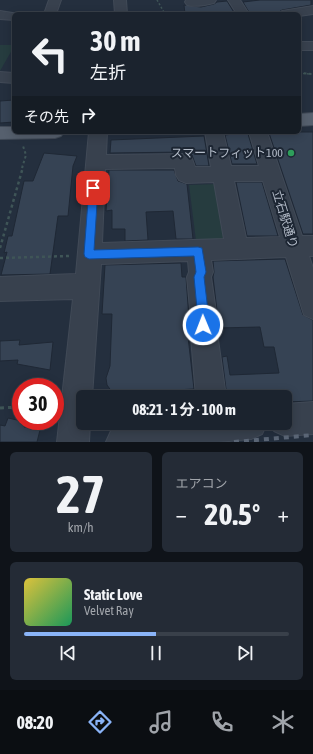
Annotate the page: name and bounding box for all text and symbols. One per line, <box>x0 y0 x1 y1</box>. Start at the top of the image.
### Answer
text: 30 m <box>90 25 140 57</box>
icon: left <box>24 28 76 80</box>
text: 左折 <box>90 62 126 83</box>
icon: right <box>77 104 99 126</box>
text: その先 <box>24 108 69 125</box>
place label: スマートフィット100 <box>171 146 283 160</box>
marker: スマートフィット100 <box>286 148 296 158</box>
pin <box>76 171 110 205</box>
icon: arrive <box>82 177 104 199</box>
street label: 立石駅通り <box>270 188 300 250</box>
position arrow <box>182 304 224 346</box>
speed limit sign: 30 <box>12 378 64 430</box>
text: 08:21 · 1 分 · 100 m <box>132 401 236 418</box>
text: 27 <box>56 464 105 524</box>
text: エアコン <box>176 476 228 491</box>
text: 20.5° <box>204 497 260 531</box>
text: − <box>176 501 187 527</box>
text: + <box>278 501 289 527</box>
text: km/h <box>68 520 94 535</box>
text: Static Love <box>84 586 143 603</box>
text: Velvet Ray <box>84 603 134 618</box>
icon: previous <box>57 642 79 664</box>
icon: pause <box>145 642 167 664</box>
icon: next <box>234 642 256 664</box>
icon: directions <box>86 708 114 736</box>
icon: music <box>147 708 175 736</box>
icon: phone <box>208 708 236 736</box>
icon: climate <box>269 708 297 736</box>
text: 08:20 <box>16 712 53 733</box>

